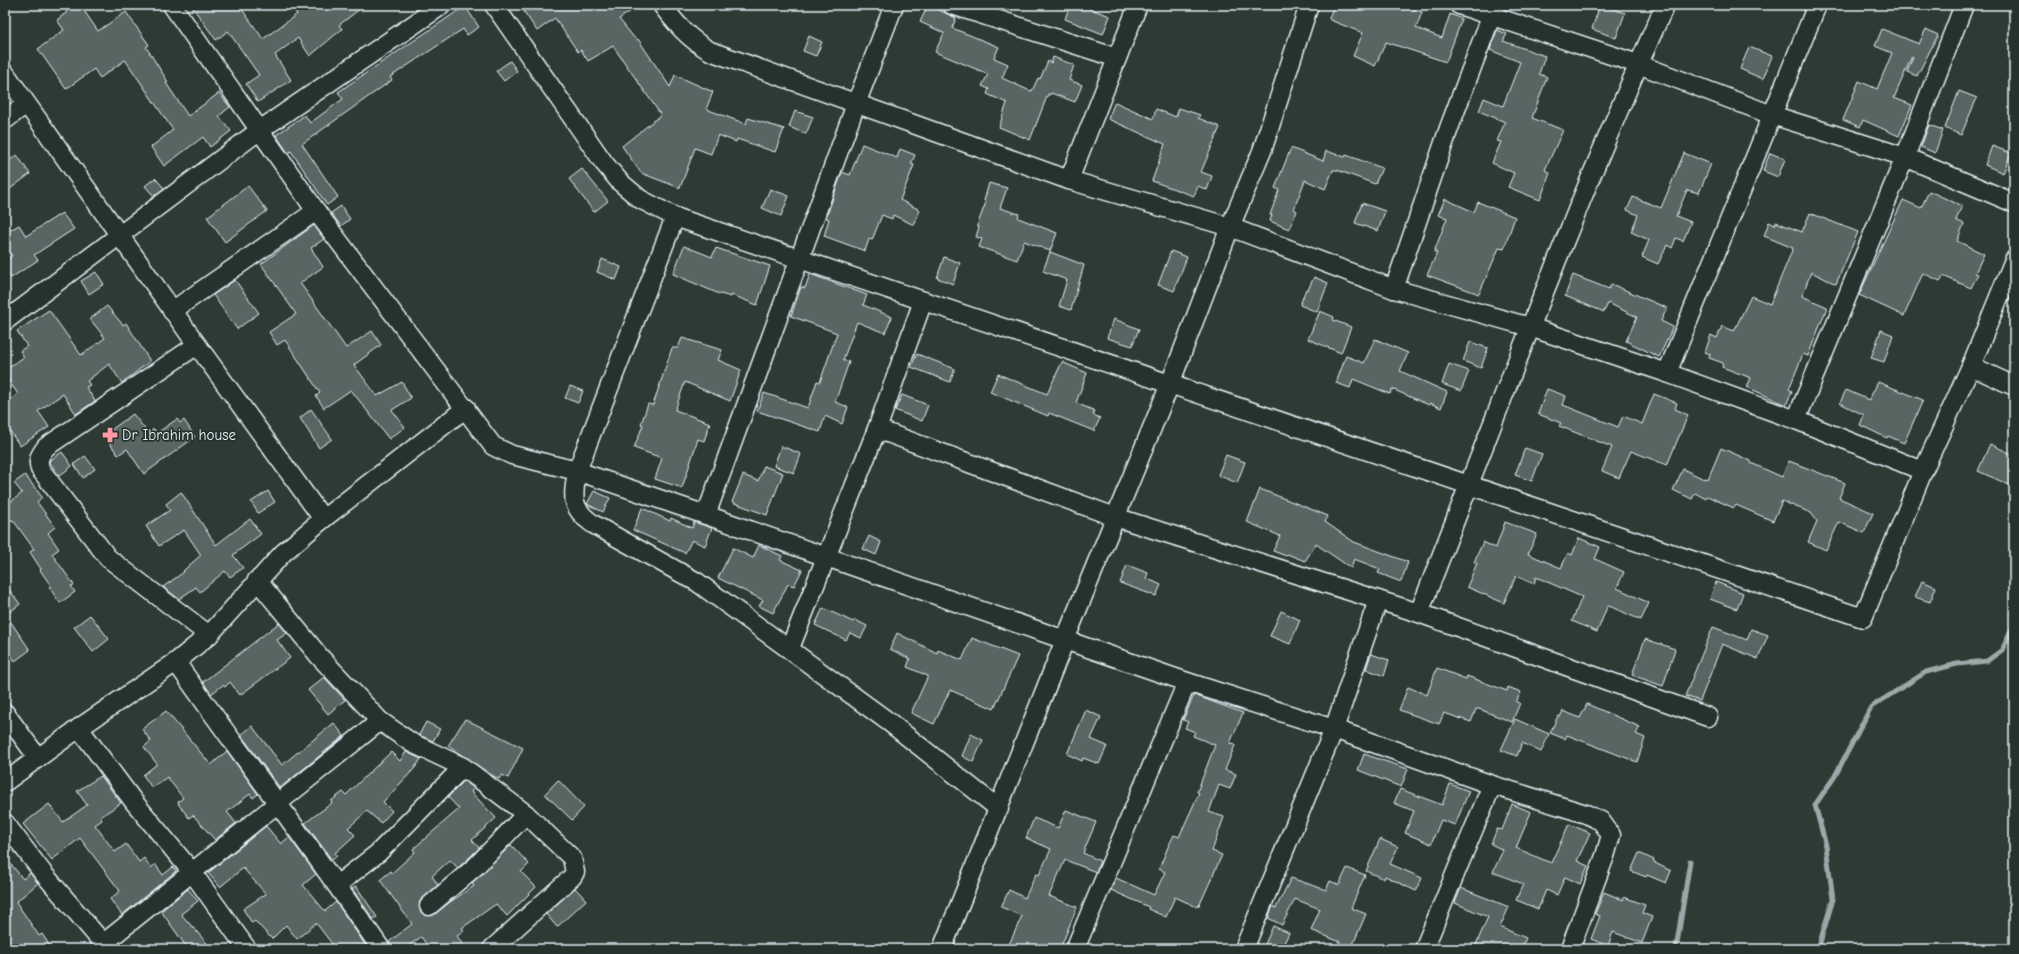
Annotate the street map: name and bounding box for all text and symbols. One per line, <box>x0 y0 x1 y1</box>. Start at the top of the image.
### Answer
pharmacy icon: Dr Ibrahim house <box>101 426 119 444</box>
place label: Dr Ibrahim house <box>122 426 236 444</box>

